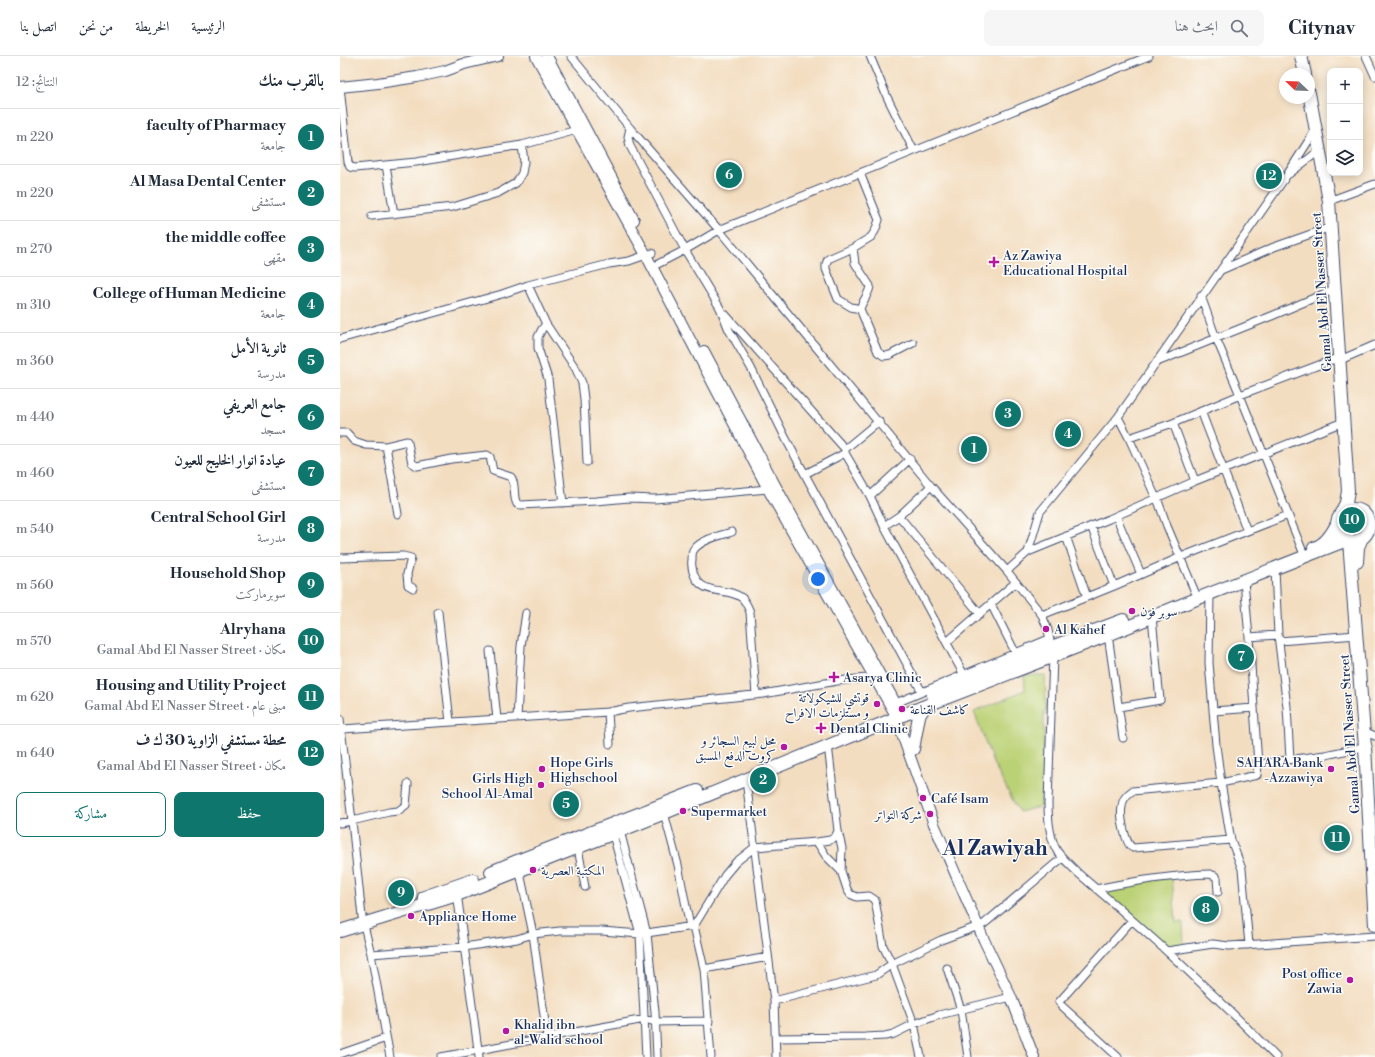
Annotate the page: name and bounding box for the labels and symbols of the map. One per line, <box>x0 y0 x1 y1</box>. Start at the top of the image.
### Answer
north arrow <box>1279 68 1315 104</box>
pin: 6 <box>716 160 742 190</box>
pin: 12 <box>1256 161 1282 191</box>
street label: Gamal Abd El Nasser Street <box>1308 211 1336 372</box>
place label: Az Zawiya Educational Hospital <box>1002 248 1127 279</box>
marker: Az Zawiya Educational Hospital <box>988 256 1000 268</box>
pin: 3 <box>995 399 1021 429</box>
pin: 4 <box>1055 419 1081 449</box>
pin: 1 <box>961 434 987 464</box>
pin: 10 <box>1339 505 1365 535</box>
your location <box>808 569 828 589</box>
place label: سوبر فون <box>1140 604 1178 620</box>
marker: سوبر فون <box>1127 606 1137 616</box>
place label: Al Kahef <box>1053 622 1106 638</box>
marker: Al Kahef <box>1041 624 1051 634</box>
pin: 7 <box>1228 642 1254 672</box>
street label: Gamal Abd El Nasser Street <box>1336 653 1364 814</box>
place label: Asarya Clinic <box>842 670 922 686</box>
marker: Asarya Clinic <box>828 671 840 683</box>
place label: قوتشي للشيكولاتة و مستلزمات الافراح <box>785 690 869 724</box>
marker: قوتشي للشيكولاتة و مستلزمات الافراح <box>872 699 882 709</box>
place label: كاشف القناعة <box>910 702 969 718</box>
marker: كاشف القناعة <box>897 704 907 714</box>
place label: Dental Clinic <box>830 721 908 737</box>
marker: Dental Clinic <box>815 722 827 734</box>
place label: محل لبيع السجائر و كروت الدفع المسبق <box>695 733 776 768</box>
marker: محل لبيع السجائر و كروت الدفع المسبق <box>779 742 789 752</box>
place label: Hope Girls Highschool <box>550 755 618 786</box>
place label: SAHARA Bank -Azzawiya <box>1237 755 1324 786</box>
marker: Hope Girls Highschool <box>537 764 547 774</box>
marker: SAHARA Bank -Azzawiya <box>1326 764 1336 774</box>
pin: 2 <box>750 765 776 795</box>
place label: Girls High School Al-Amal <box>442 771 533 802</box>
marker: Girls High School Al-Amal <box>536 780 546 790</box>
pin: 5 <box>553 789 579 819</box>
place label: Café Isam <box>931 791 989 807</box>
marker: Café Isam <box>918 793 928 803</box>
place label: Supermarket <box>691 804 768 820</box>
marker: Supermarket <box>678 806 688 816</box>
place label: شركة التواتر <box>873 806 922 823</box>
marker: شركة التواتر <box>925 809 935 819</box>
pin: 11 <box>1324 823 1350 853</box>
district label: Al Zawiyah <box>941 836 1048 862</box>
place label: المكتبة العصرية <box>541 863 605 879</box>
marker: المكتبة العصرية <box>528 865 538 875</box>
pin: 9 <box>388 878 414 908</box>
pin: 8 <box>1193 894 1219 924</box>
place label: Appliance Home <box>418 909 517 925</box>
marker: Appliance Home <box>406 911 416 921</box>
place label: Post office Zawia <box>1282 966 1342 997</box>
marker: Post office Zawia <box>1345 975 1355 985</box>
place label: Khalid ibn al-Walid school <box>514 1017 603 1048</box>
marker: Khalid ibn al-Walid school <box>501 1026 511 1036</box>

